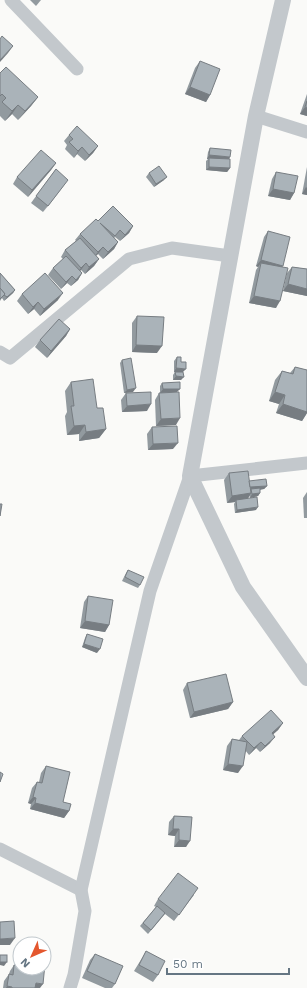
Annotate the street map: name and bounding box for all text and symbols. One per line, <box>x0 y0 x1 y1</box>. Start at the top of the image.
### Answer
north arrow <box>12 936 52 976</box>
scale bar <box>167 950 289 976</box>
text: N <box>18 955 33 970</box>
text: 50 m <box>173 957 203 971</box>

